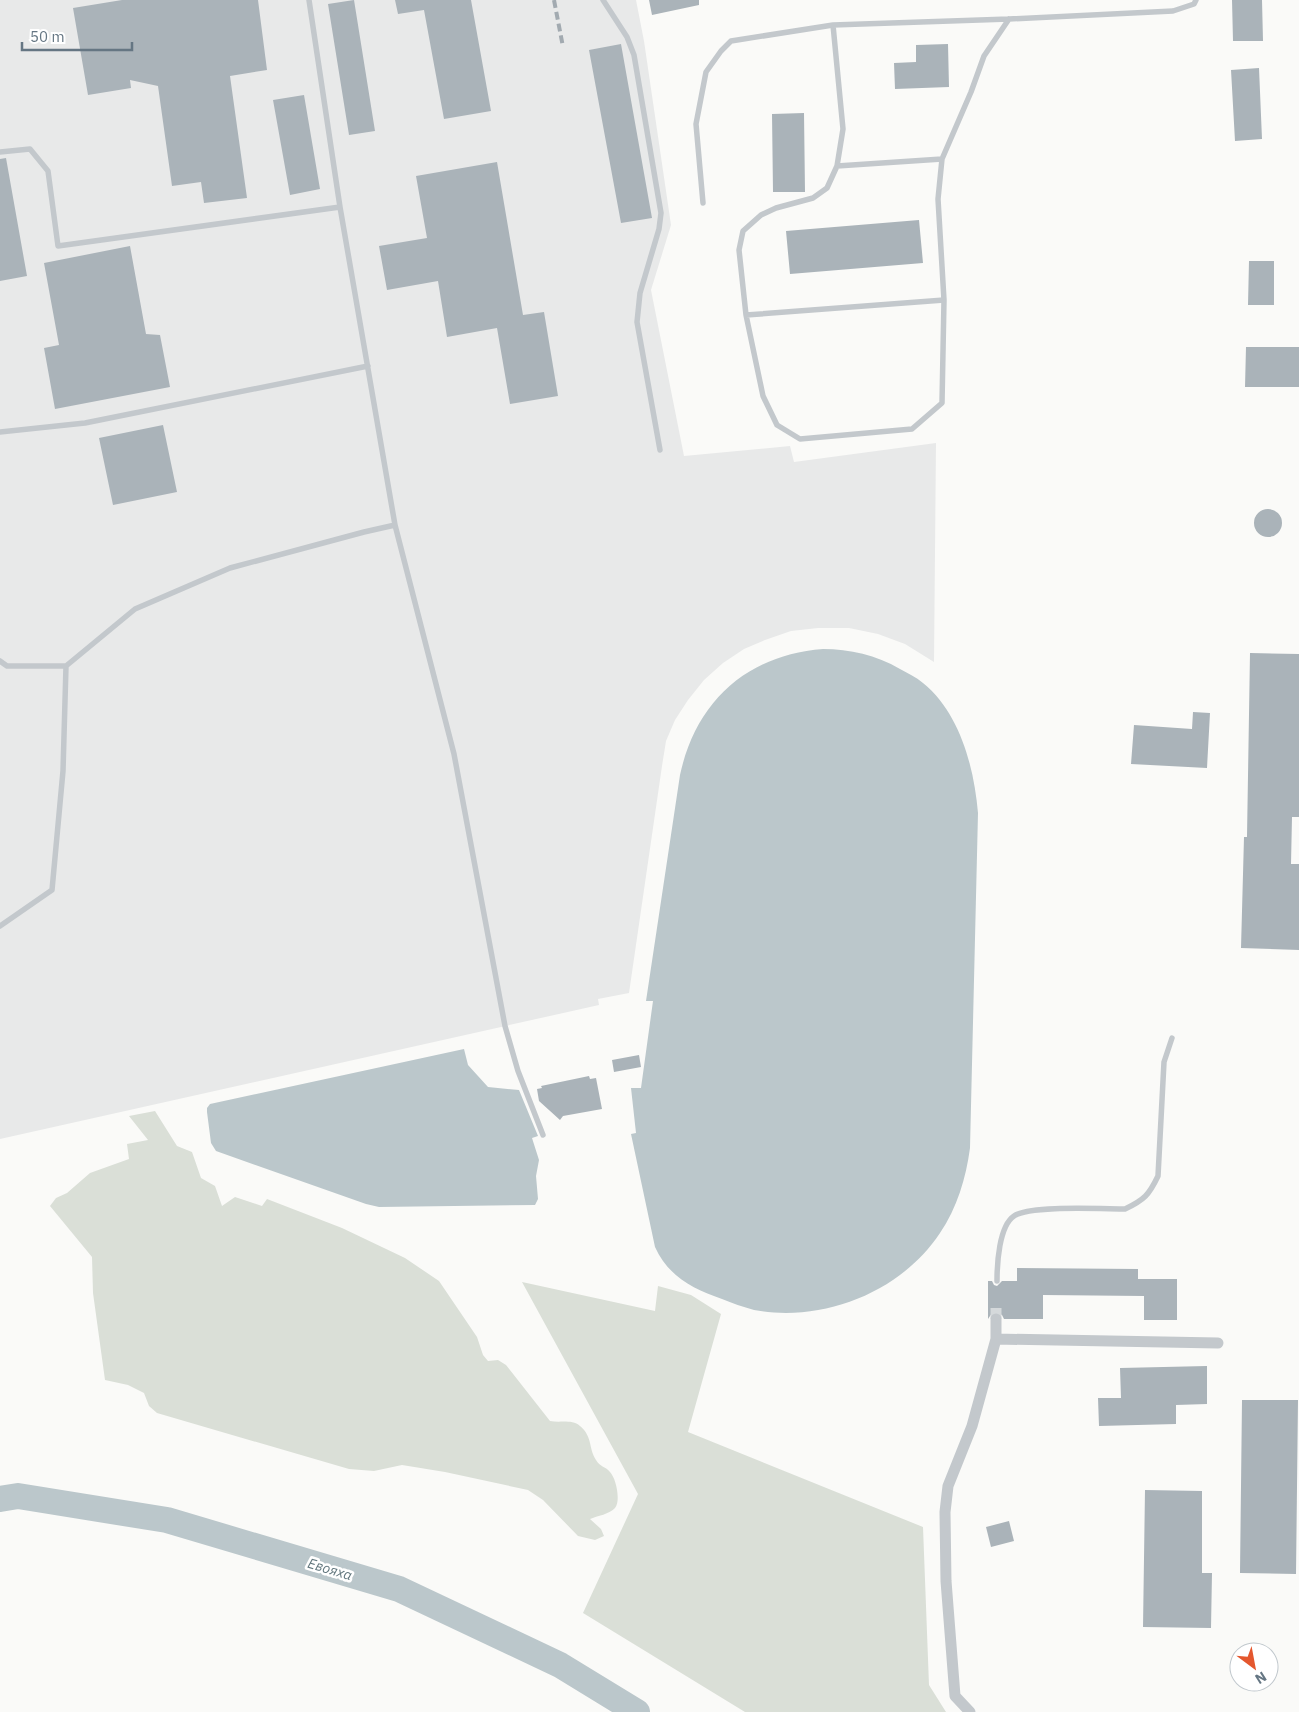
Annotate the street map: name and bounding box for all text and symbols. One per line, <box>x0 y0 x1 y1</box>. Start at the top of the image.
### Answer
scale bar <box>22 20 132 52</box>
text: 50 m <box>30 27 65 46</box>
water label: Евояха <box>306 1554 354 1584</box>
north arrow <box>1229 1642 1279 1692</box>
text: N <box>1252 1668 1270 1688</box>

